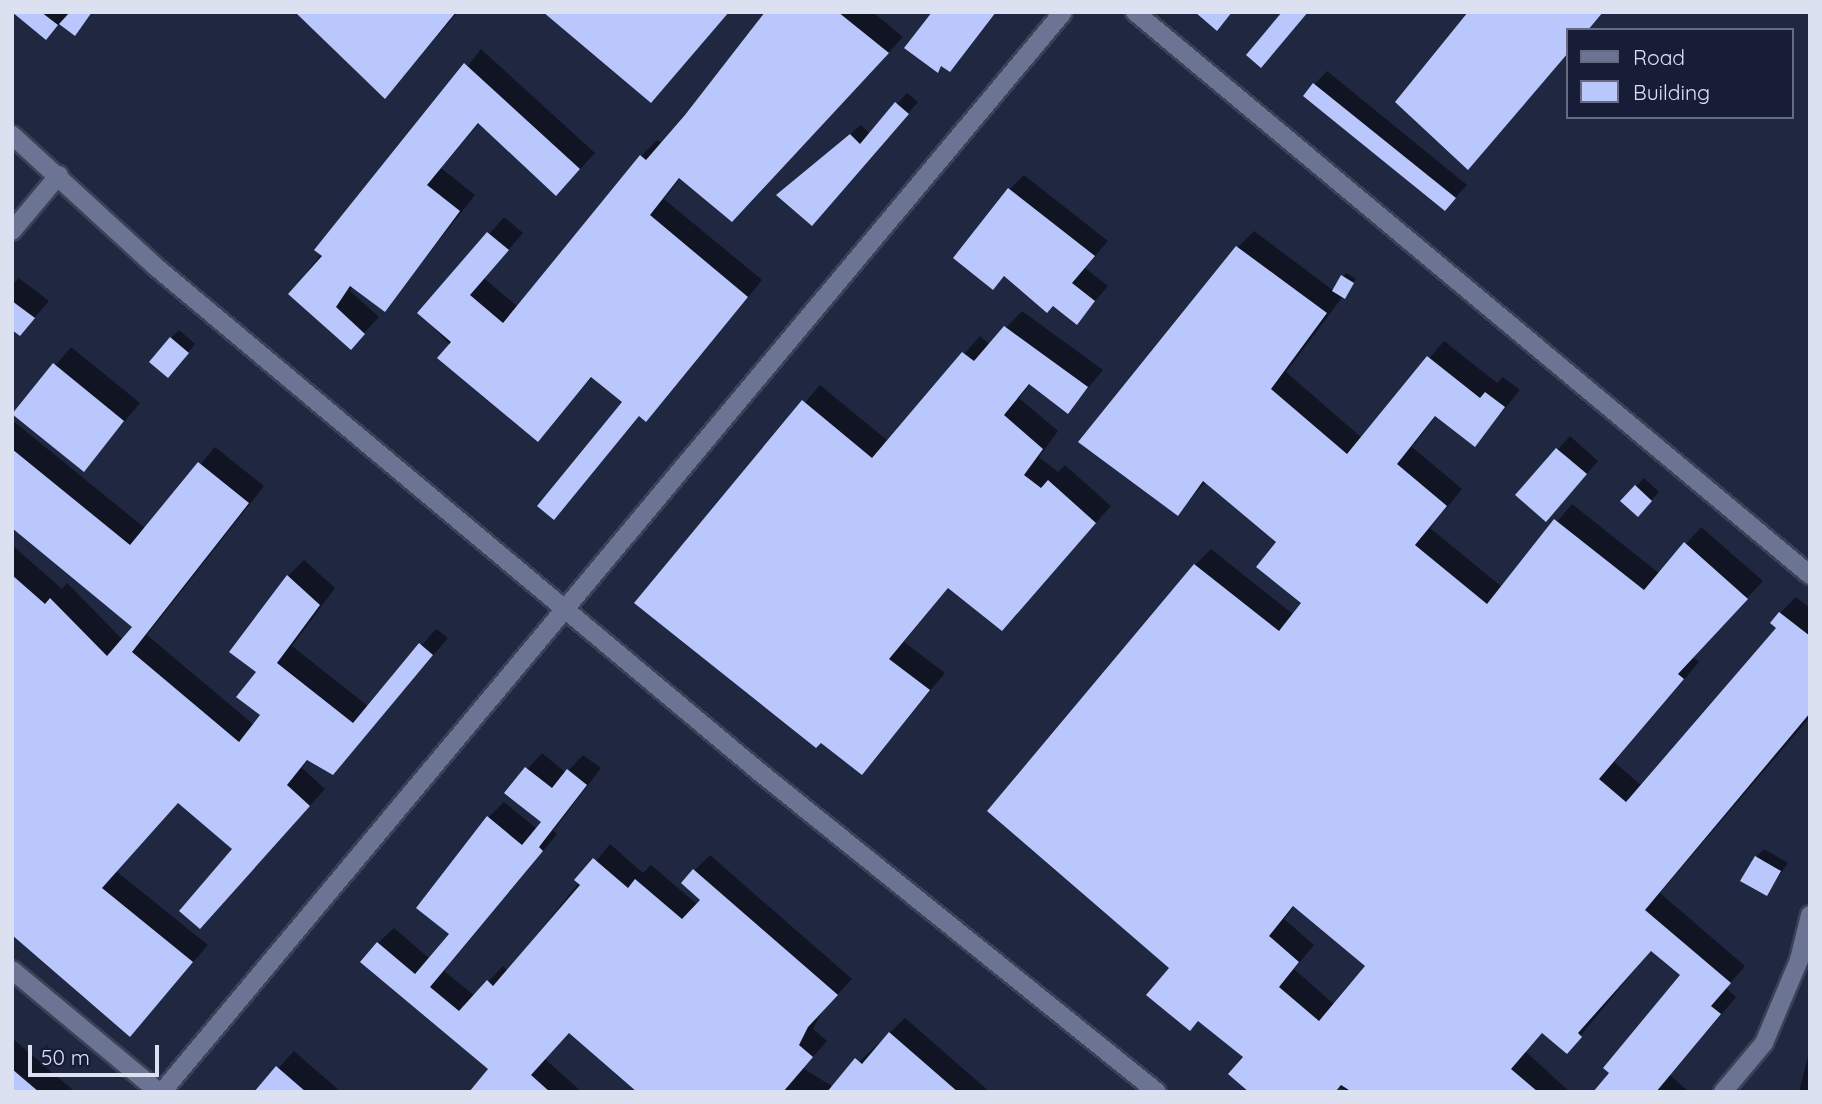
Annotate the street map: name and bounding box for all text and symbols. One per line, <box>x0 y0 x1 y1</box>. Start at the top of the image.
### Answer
legend <box>1566 28 1794 119</box>
text: Road <box>1633 44 1685 70</box>
text: Building <box>1633 79 1710 105</box>
scale bar <box>32 1030 163 1074</box>
text: 50 m <box>41 1044 90 1070</box>

